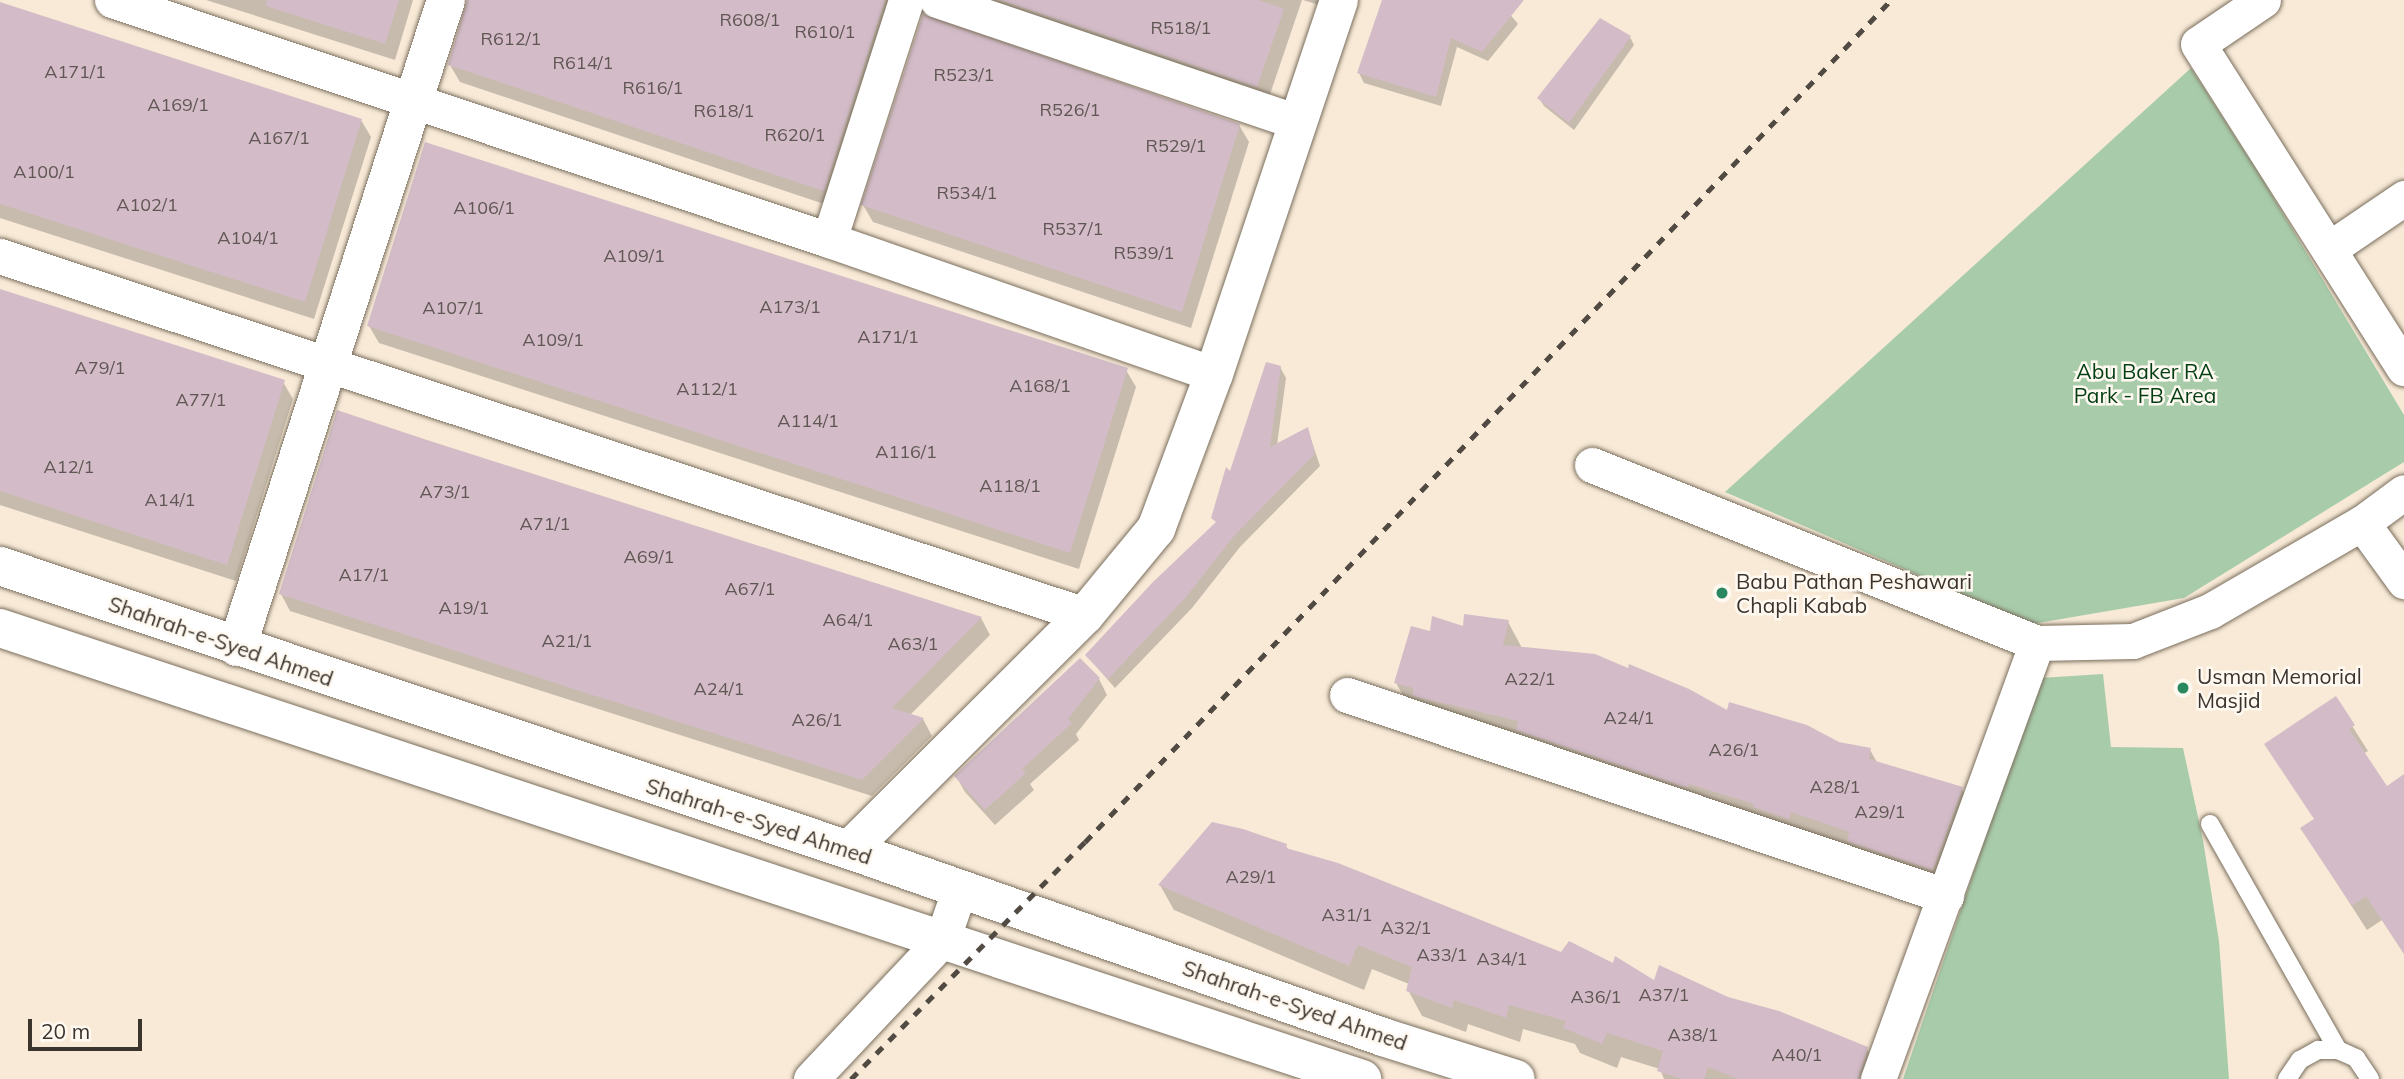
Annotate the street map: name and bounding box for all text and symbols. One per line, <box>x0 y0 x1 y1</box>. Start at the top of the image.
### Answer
house number: R608/1 <box>720 9 780 31</box>
house number: R518/1 <box>1151 17 1211 39</box>
house number: R610/1 <box>795 21 855 43</box>
house number: R612/1 <box>481 28 541 50</box>
house number: R614/1 <box>553 52 613 74</box>
house number: A171/1 <box>44 61 106 83</box>
house number: R523/1 <box>934 64 994 86</box>
house number: R616/1 <box>623 77 683 99</box>
house number: A169/1 <box>147 94 209 116</box>
house number: R526/1 <box>1040 99 1100 121</box>
house number: R618/1 <box>694 100 754 122</box>
house number: R620/1 <box>765 124 825 146</box>
house number: A167/1 <box>248 127 310 149</box>
house number: R529/1 <box>1146 135 1206 157</box>
house number: A100/1 <box>13 161 75 183</box>
house number: R534/1 <box>937 182 997 204</box>
house number: A102/1 <box>116 194 178 216</box>
house number: A106/1 <box>453 197 515 219</box>
house number: R537/1 <box>1043 218 1103 240</box>
house number: A104/1 <box>217 227 279 249</box>
house number: R539/1 <box>1114 242 1174 264</box>
house number: A109/1 <box>603 245 665 267</box>
house number: A173/1 <box>759 296 821 318</box>
house number: A107/1 <box>422 297 484 319</box>
house number: A171/1 <box>857 326 919 348</box>
house number: A109/1 <box>522 329 584 351</box>
house number: A79/1 <box>75 357 125 379</box>
park label: Abu Baker RA Park - FB Area <box>2074 358 2216 408</box>
house number: A168/1 <box>1009 375 1071 397</box>
house number: A112/1 <box>676 378 738 400</box>
house number: A77/1 <box>176 389 226 411</box>
house number: A114/1 <box>777 410 839 432</box>
house number: A116/1 <box>875 441 937 463</box>
house number: A12/1 <box>44 456 94 478</box>
house number: A118/1 <box>979 475 1041 497</box>
house number: A73/1 <box>420 481 470 503</box>
house number: A14/1 <box>145 489 195 511</box>
house number: A71/1 <box>520 513 570 535</box>
house number: A69/1 <box>624 546 674 568</box>
house number: A17/1 <box>339 564 389 586</box>
place label: Babu Pathan Peshawari Chapli Kabab <box>1736 568 1972 618</box>
house number: A67/1 <box>725 578 775 600</box>
marker: Babu Pathan Peshawari Chapli Kabab <box>1714 585 1730 601</box>
street label: Shahrah-e-Syed Ahmed <box>105 591 337 691</box>
house number: A19/1 <box>439 597 489 619</box>
house number: A64/1 <box>823 609 873 631</box>
house number: A21/1 <box>542 630 592 652</box>
house number: A63/1 <box>888 633 938 655</box>
place label: Usman Memorial Masjid <box>2197 663 2362 713</box>
house number: A22/1 <box>1505 668 1555 690</box>
house number: A24/1 <box>694 678 744 700</box>
marker: Usman Memorial Masjid <box>2175 680 2191 696</box>
house number: A24/1 <box>1604 707 1654 729</box>
house number: A26/1 <box>792 709 842 731</box>
house number: A26/1 <box>1709 739 1759 761</box>
street label: Shahrah-e-Syed Ahmed <box>643 773 875 869</box>
house number: A28/1 <box>1810 776 1860 798</box>
house number: A29/1 <box>1855 801 1905 823</box>
house number: A29/1 <box>1226 866 1276 888</box>
house number: A31/1 <box>1322 904 1372 926</box>
house number: A32/1 <box>1381 917 1431 939</box>
house number: A33/1 <box>1417 944 1467 966</box>
house number: A34/1 <box>1477 948 1527 970</box>
street label: Shahrah-e-Syed Ahmed <box>1179 955 1411 1055</box>
house number: A37/1 <box>1639 984 1689 1006</box>
house number: A36/1 <box>1571 986 1621 1008</box>
scale bar <box>32 1006 145 1050</box>
text: 20 m <box>41 1018 90 1044</box>
house number: A38/1 <box>1668 1024 1718 1046</box>
house number: A40/1 <box>1772 1044 1822 1066</box>

